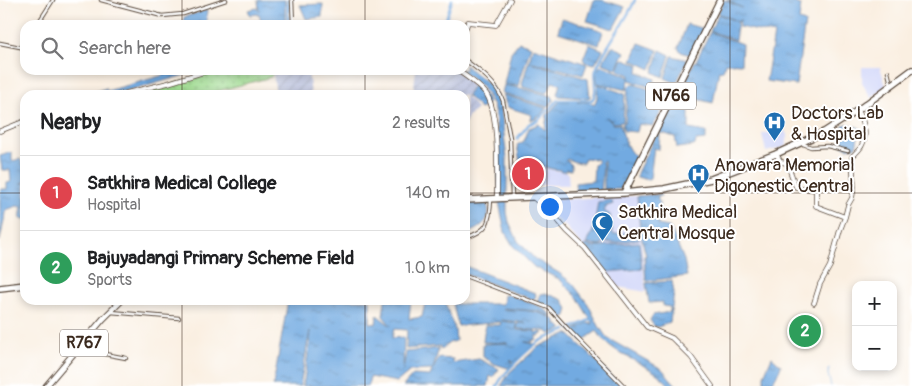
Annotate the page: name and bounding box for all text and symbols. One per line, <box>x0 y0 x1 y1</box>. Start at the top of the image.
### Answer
search box <box>20 20 470 75</box>
icon: search <box>38 34 66 62</box>
text: Search here <box>78 36 171 60</box>
road number: N766 <box>646 82 696 110</box>
place label: Doctors Lab & Hospital <box>791 102 884 146</box>
text: Nearby <box>40 109 101 136</box>
hospital icon: Doctors Lab & Hospital <box>763 111 787 142</box>
text: 2 results <box>392 113 450 133</box>
place label: Anowara Memorial Digonestic Central <box>714 154 855 198</box>
pin: 1 <box>512 155 544 193</box>
hospital icon: Anowara Memorial Digonestic Central <box>686 163 710 194</box>
text: Satkhira Medical College <box>87 171 276 195</box>
text: 1 <box>53 183 59 203</box>
text: 140 m <box>406 183 450 203</box>
your location <box>537 194 563 220</box>
text: Hospital <box>87 195 141 215</box>
place label: Satkhira Medical Central Mosque <box>618 201 737 245</box>
mosque icon: Satkhira Medical Central Mosque <box>590 210 614 241</box>
text: Bajuyadangi Primary Scheme Field <box>87 246 354 270</box>
text: 2 <box>52 258 60 278</box>
text: 1.0 km <box>405 258 450 278</box>
text: Sports <box>87 270 132 290</box>
map controls <box>852 281 897 371</box>
button: + <box>852 281 897 326</box>
pin: 2 <box>789 312 821 350</box>
button: − <box>852 326 897 371</box>
road number: R767 <box>60 329 108 356</box>

